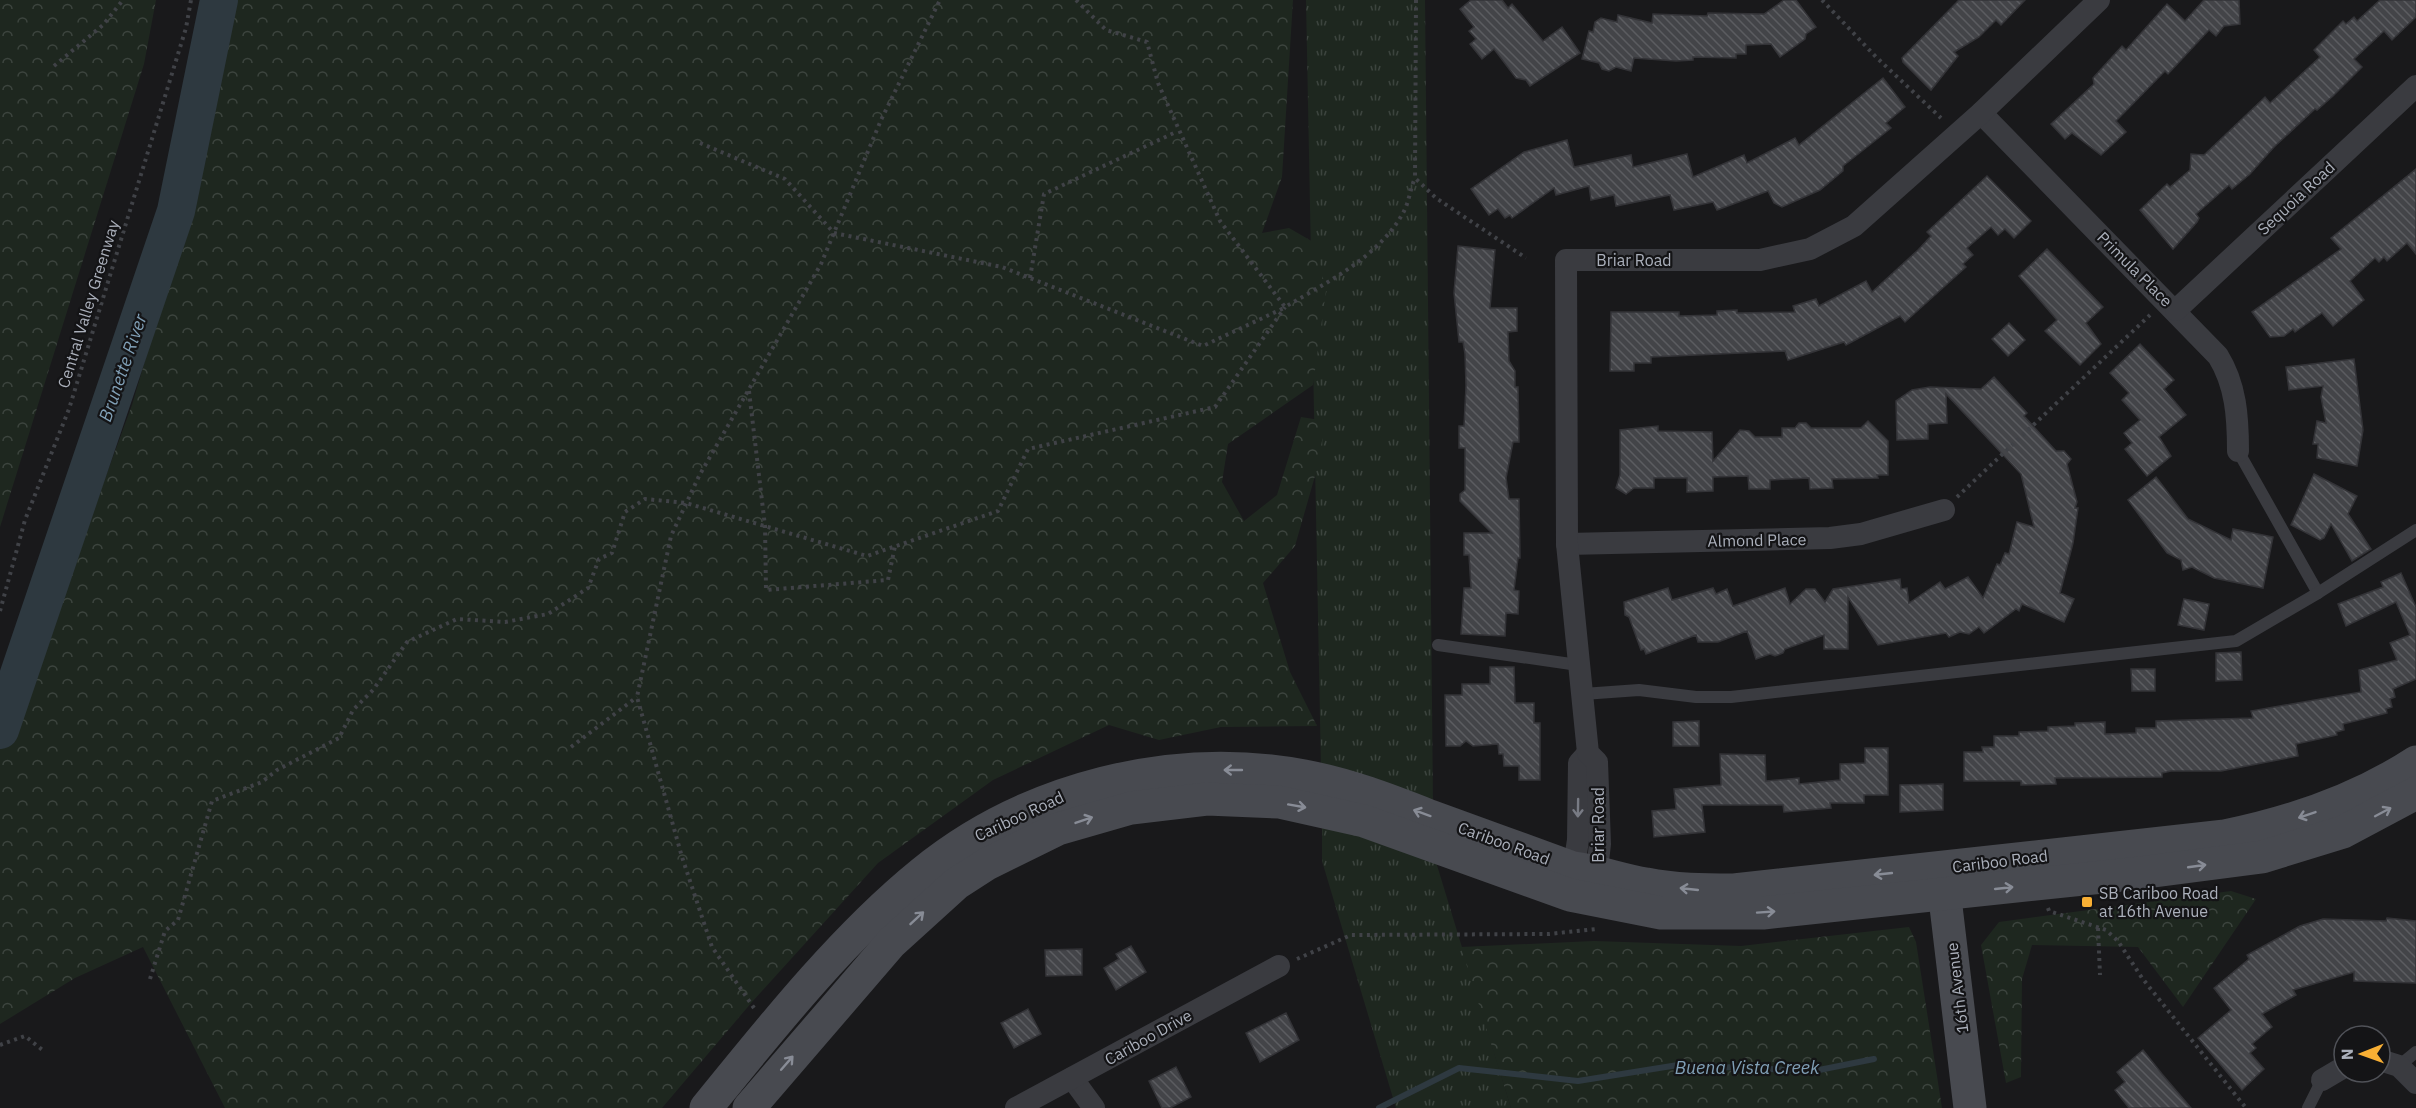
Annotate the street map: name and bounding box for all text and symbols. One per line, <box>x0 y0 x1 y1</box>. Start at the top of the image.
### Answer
street label: Sequoia Road <box>2253 157 2339 239</box>
street label: Central Valley Greenway <box>53 217 123 391</box>
street label: Primula Place <box>2093 227 2177 311</box>
street label: Briar Road <box>1596 250 1672 270</box>
water label: Brunette River <box>93 311 152 425</box>
street label: Almond Place <box>1707 529 1807 551</box>
one-way arrow <box>1224 764 1244 776</box>
street label: Cariboo Road <box>971 787 1067 845</box>
street label: Briar Road <box>1588 787 1608 863</box>
one-way arrow <box>1573 798 1584 818</box>
one-way arrow <box>1287 800 1306 811</box>
one-way arrow <box>1413 806 1432 817</box>
one-way arrow <box>2374 806 2392 817</box>
one-way arrow <box>2298 810 2317 821</box>
one-way arrow <box>1074 814 1093 825</box>
street label: Cariboo Road <box>1455 817 1553 869</box>
street label: Cariboo Road <box>1951 845 2049 877</box>
one-way arrow <box>2187 860 2207 871</box>
one-way arrow <box>1874 869 1894 880</box>
one-way arrow <box>1993 882 2013 893</box>
one-way arrow <box>1680 883 1699 894</box>
place label: SB Cariboo Road at 16th Avenue <box>2099 883 2219 921</box>
marker: SB Cariboo Road at 16th Avenue <box>2080 895 2094 909</box>
one-way arrow <box>1755 907 1775 918</box>
one-way arrow <box>909 911 924 925</box>
street label: 16th Avenue <box>1941 941 1972 1034</box>
street label: Cariboo Drive <box>1101 1005 1195 1069</box>
north arrow <box>2332 1024 2392 1084</box>
text: N <box>2337 1048 2357 1060</box>
one-way arrow <box>780 1056 794 1071</box>
water label: Buena Vista Creek <box>1675 1056 1820 1079</box>

